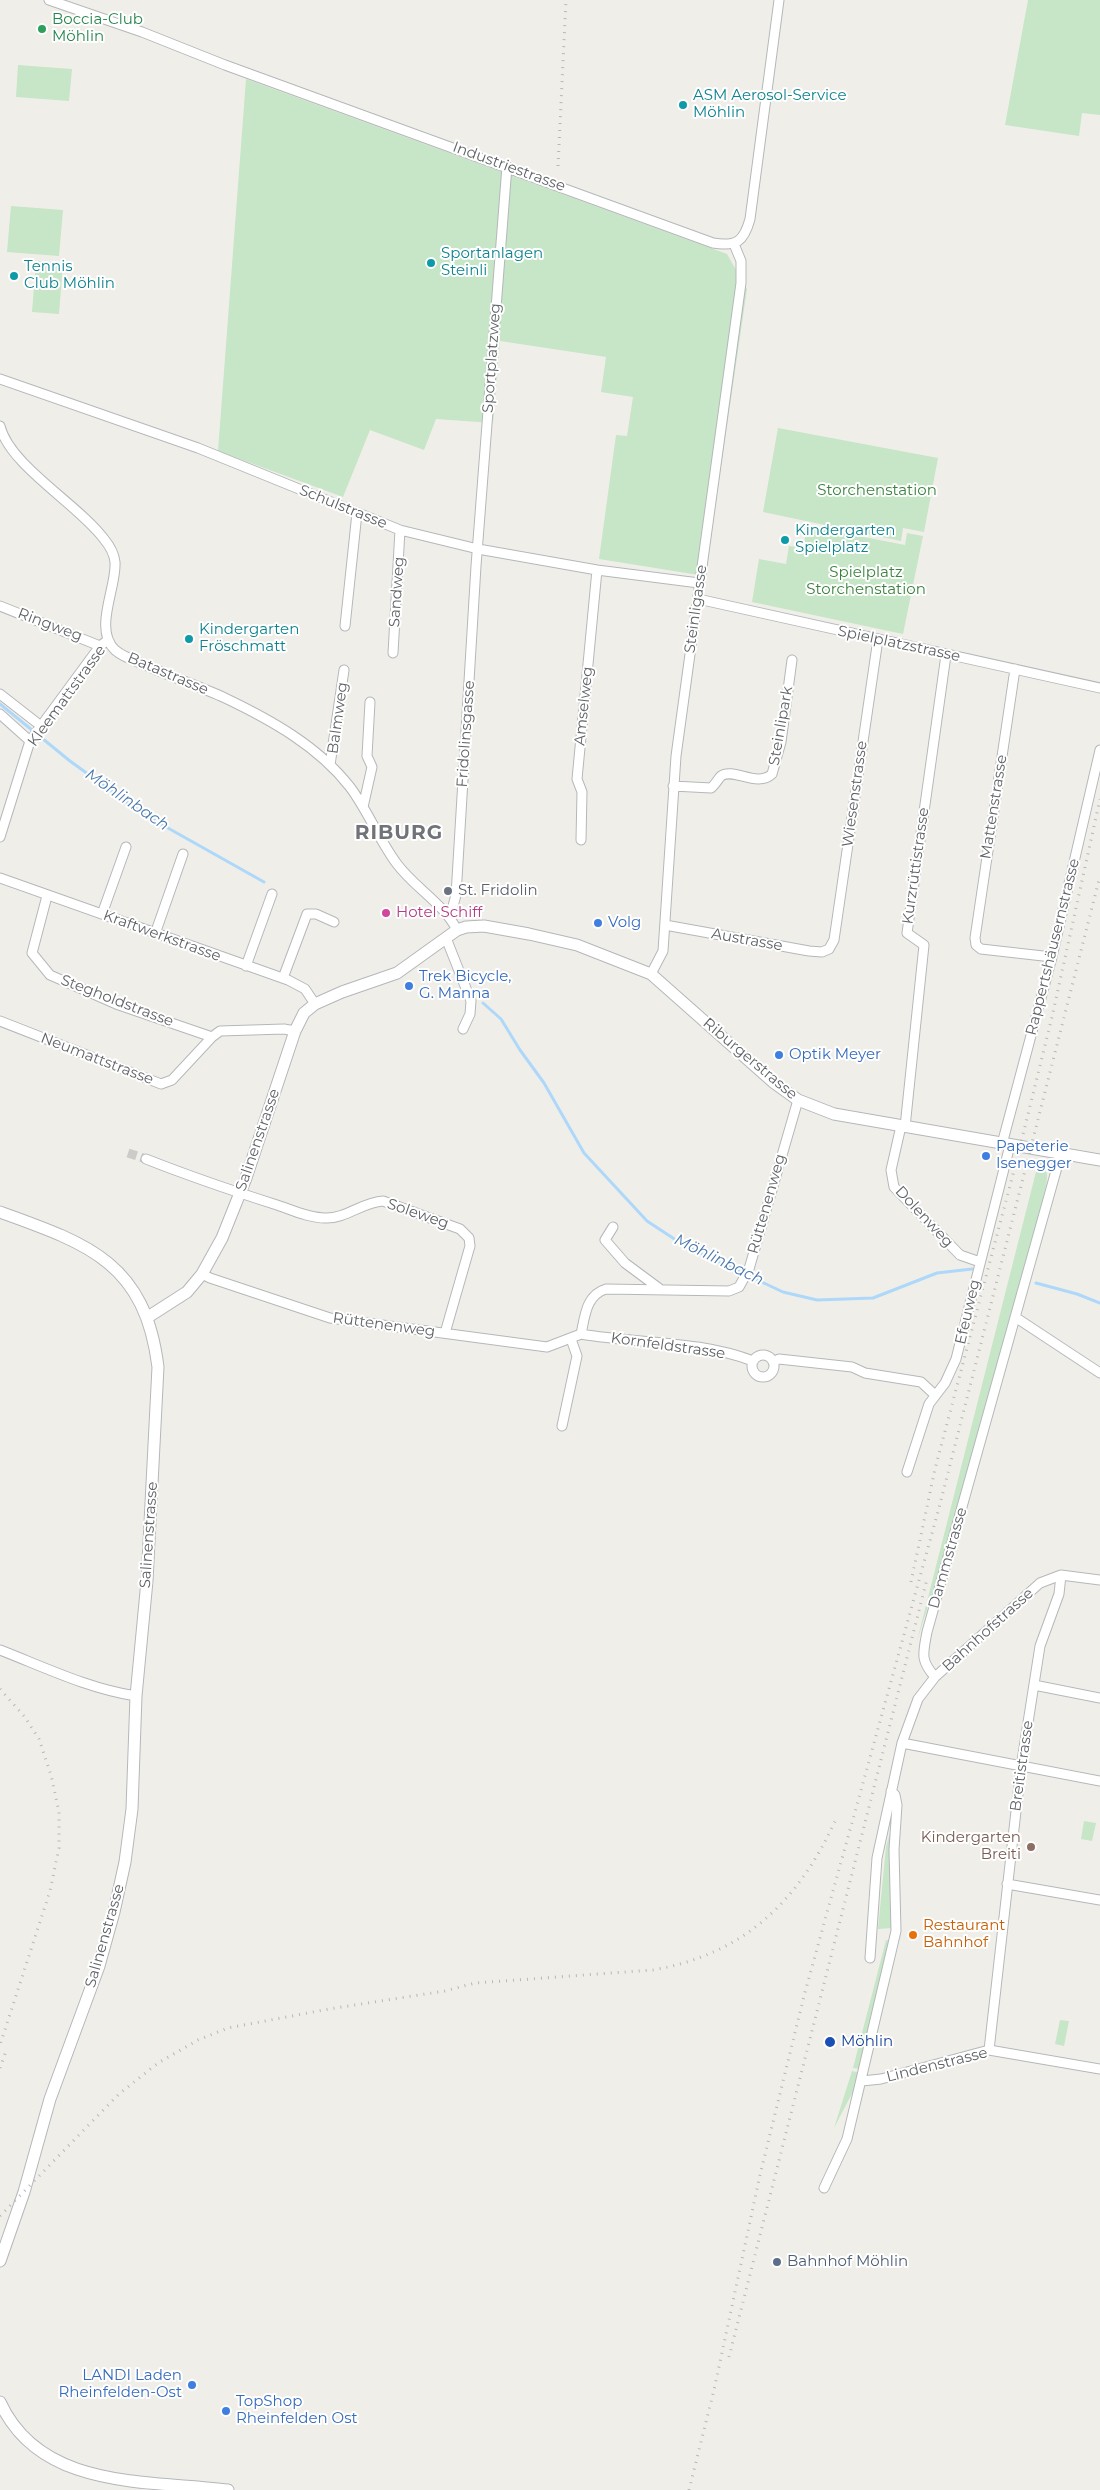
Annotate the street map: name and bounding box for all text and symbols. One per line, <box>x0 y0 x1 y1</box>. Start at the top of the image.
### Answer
place label: Boccia-Club Möhlin <box>52 11 143 46</box>
marker: Boccia-Club Möhlin <box>36 23 48 35</box>
place label: ASM Aerosol-Service Möhlin <box>693 87 846 122</box>
marker: ASM Aerosol-Service Möhlin <box>677 99 689 111</box>
street label: Industriestrasse <box>450 138 568 196</box>
place label: Sportanlagen Steinli <box>441 245 543 280</box>
marker: Sportanlagen Steinli <box>425 257 437 269</box>
place label: Tennis Club Möhlin <box>24 258 115 293</box>
marker: Tennis Club Möhlin <box>8 270 20 282</box>
street label: Sportplatzweg <box>479 302 505 414</box>
street label: Schulstrasse <box>296 481 390 533</box>
park label: Storchenstation <box>817 482 937 500</box>
place label: Kindergarten Spielplatz <box>795 522 895 557</box>
marker: Kindergarten Spielplatz <box>779 534 791 546</box>
street label: Sandweg <box>386 556 408 628</box>
street label: Steinligasse <box>681 564 711 654</box>
park label: Spielplatz Storchenstation <box>806 564 926 599</box>
street label: Ringweg <box>15 604 85 646</box>
place label: Kindergarten Fröschmatt <box>199 621 299 656</box>
street label: Spielplatzstrasse <box>836 622 962 666</box>
marker: Kindergarten Fröschmatt <box>183 633 195 645</box>
street label: Kleemattstrasse <box>24 642 110 750</box>
street label: Batastrasse <box>125 649 211 699</box>
street label: Amselweg <box>571 666 597 746</box>
street label: Fridolinsgasse <box>453 680 479 788</box>
street label: Balmweg <box>324 681 352 755</box>
street label: Steinlipark <box>765 685 797 767</box>
street label: Wiesenstrasse <box>839 740 871 848</box>
street label: Mattenstrasse <box>977 754 1011 860</box>
water label: Möhlinbach <box>81 765 173 835</box>
street label: Kurzrüttistrasse <box>899 807 933 925</box>
district label: RIBURG <box>354 821 444 845</box>
street label: Rappertshäusernstrasse <box>1022 857 1084 1037</box>
place label: St. Fridolin <box>458 882 538 900</box>
marker: St. Fridolin <box>442 885 454 897</box>
place label: Hotel Schiff <box>396 904 482 922</box>
street label: Kraftwerkstrasse <box>101 906 223 966</box>
marker: Hotel Schiff <box>380 907 392 919</box>
place label: Volg <box>608 914 641 932</box>
marker: Volg <box>592 917 604 929</box>
street label: Austrasse <box>710 925 784 955</box>
place label: Trek Bicycle, G. Manna <box>419 968 511 1003</box>
street label: Stegholdstrasse <box>58 971 176 1031</box>
marker: Trek Bicycle, G. Manna <box>403 980 415 992</box>
street label: Riburgerstrasse <box>699 1014 801 1104</box>
street label: Neumattstrasse <box>38 1029 156 1089</box>
place label: Optik Meyer <box>789 1046 881 1064</box>
marker: Optik Meyer <box>773 1049 785 1061</box>
street label: Salinenstrasse <box>232 1087 284 1193</box>
place label: Papeterie Isenegger <box>996 1138 1072 1173</box>
marker: Papeterie Isenegger <box>980 1150 992 1162</box>
street label: Rüttenenweg <box>744 1152 790 1256</box>
street label: Dolenweg <box>891 1183 957 1251</box>
street label: Soleweg <box>385 1195 451 1233</box>
water label: Möhlinbach <box>671 1230 767 1290</box>
street label: Efeuweg <box>952 1278 984 1346</box>
street label: Rüttenenweg <box>332 1309 436 1341</box>
street label: Kornfeldstrasse <box>610 1329 726 1363</box>
street label: Salinenstrasse <box>136 1481 162 1589</box>
street label: Dammstrasse <box>925 1505 971 1611</box>
street label: Bahnhofstrasse <box>939 1584 1037 1676</box>
street label: Breitistrasse <box>1007 1719 1037 1813</box>
place label: Kindergarten Breiti <box>921 1829 1021 1864</box>
marker: Kindergarten Breiti <box>1025 1841 1037 1853</box>
street label: Salinenstrasse <box>82 1882 128 1990</box>
place label: Restaurant Bahnhof <box>923 1917 1005 1952</box>
marker: Restaurant Bahnhof <box>907 1929 919 1941</box>
place label: Möhlin <box>841 2033 893 2051</box>
marker: Möhlin <box>823 2035 837 2049</box>
street label: Lindenstrasse <box>884 2044 990 2086</box>
place label: Bahnhof Möhlin <box>787 2253 908 2271</box>
marker: Bahnhof Möhlin <box>771 2256 783 2268</box>
place label: LANDI Laden Rheinfelden-Ost <box>59 2367 182 2402</box>
marker: LANDI Laden Rheinfelden-Ost <box>186 2379 198 2391</box>
place label: TopShop Rheinfelden Ost <box>236 2393 358 2428</box>
marker: TopShop Rheinfelden Ost <box>220 2405 232 2417</box>

